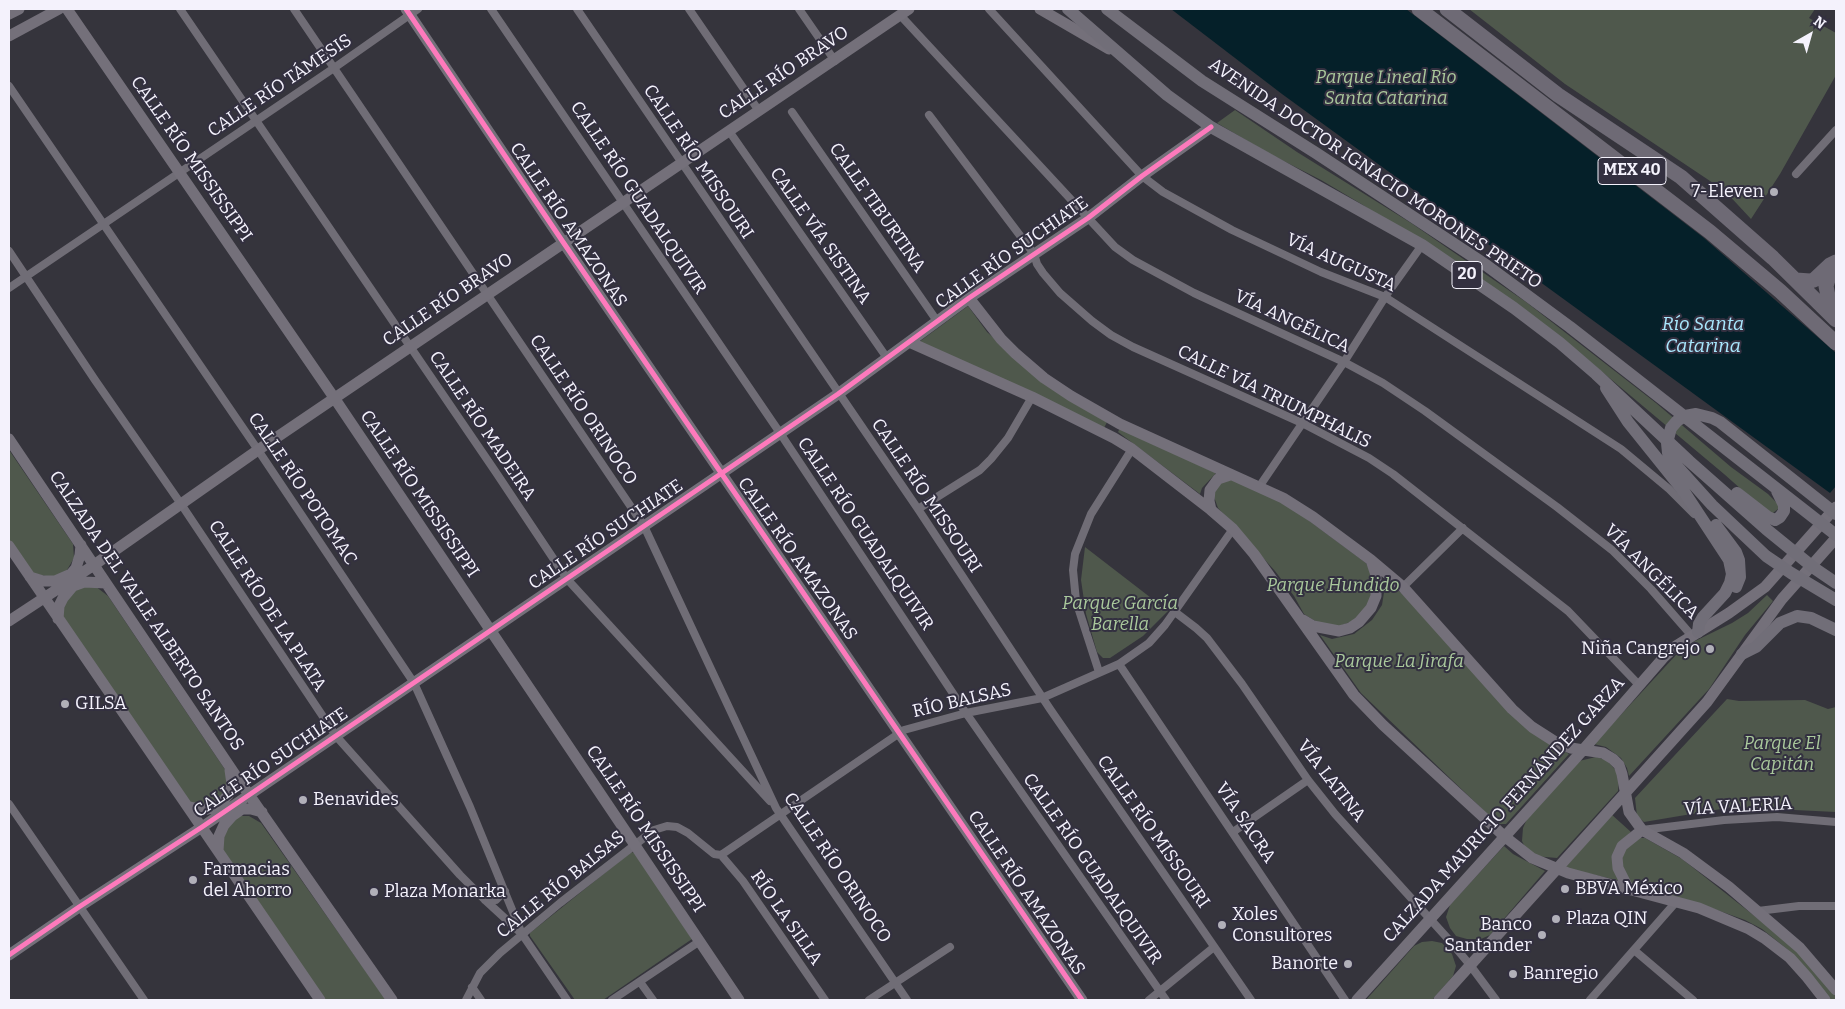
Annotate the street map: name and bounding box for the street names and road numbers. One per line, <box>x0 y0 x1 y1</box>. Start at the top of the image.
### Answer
street label: CALLE RÍO BRAVO <box>715 22 853 124</box>
street label: CALLE RÍO TÁMESIS <box>204 30 356 142</box>
street label: AVENIDA DOCTOR IGNACIO MORONES PRIETO <box>1204 54 1546 294</box>
street label: CALLE RÍO MISSISSIPPI <box>126 72 256 246</box>
street label: CALLE RÍO MISSOURI <box>638 81 758 243</box>
street label: CALLE RÍO GUADALQUIVIR <box>565 97 711 299</box>
street label: CALLE RÍO AMAZONAS <box>505 139 631 311</box>
street label: CALLE TIBURTINA <box>824 139 930 277</box>
road number: MEX 40 <box>1598 158 1666 185</box>
street label: CALLE VÍA SISTINA <box>765 164 875 308</box>
street label: CALLE RÍO SUCHIATE <box>931 192 1093 314</box>
street label: VÍA AUGUSTA <box>1283 229 1399 297</box>
street label: CALLE RÍO BRAVO <box>379 249 517 351</box>
road number: 20 <box>1452 262 1482 288</box>
street label: VÍA ANGÉLICA <box>1231 286 1353 358</box>
street label: CALLE RÍO ORINOCO <box>525 331 641 489</box>
street label: CALLE VÍA TRIUMPHALIS <box>1174 341 1374 453</box>
street label: CALLE RÍO MADEIRA <box>424 347 540 505</box>
street label: CALLE RÍO MISSISSIPPI <box>355 406 483 582</box>
street label: CALLE RÍO POTOMAC <box>243 409 361 569</box>
street label: CALLE RÍO MISSOURI <box>866 415 986 577</box>
street label: CALLE RÍO GUADALQUIVIR <box>792 433 938 635</box>
street label: CALZADA DEL VALLE ALBERTO SANTOS <box>44 467 248 755</box>
street label: CALLE RÍO AMAZONAS <box>733 473 861 645</box>
street label: CALLE RÍO SUCHIATE <box>525 475 687 595</box>
street label: CALLE RÍO DE LA PLATA <box>204 516 330 696</box>
street label: VÍA ANGÉLICA <box>1599 520 1703 624</box>
street label: CALZADA MAURICIO FERNÁNDEZ GARZA <box>1379 673 1629 947</box>
street label: RÍO BALSAS <box>911 679 1013 723</box>
street label: CALLE RÍO SUCHIATE <box>190 703 352 823</box>
street label: VÍA LATINA <box>1292 736 1370 826</box>
street label: CALLE RÍO MISSISSIPPI <box>581 741 709 917</box>
street label: CALLE RÍO MISSOURI <box>1092 751 1214 913</box>
street label: CALLE RÍO GUADALQUIVIR <box>1018 769 1166 969</box>
street label: VÍA SACRA <box>1210 779 1280 867</box>
street label: CALLE RÍO ORINOCO <box>779 789 895 947</box>
street label: VÍA VALERIA <box>1683 793 1793 821</box>
street label: CALLE RÍO AMAZONAS <box>963 807 1089 979</box>
street label: CALLE RÍO BALSAS <box>493 827 629 943</box>
street label: RÍO LA SILLA <box>745 867 827 969</box>

